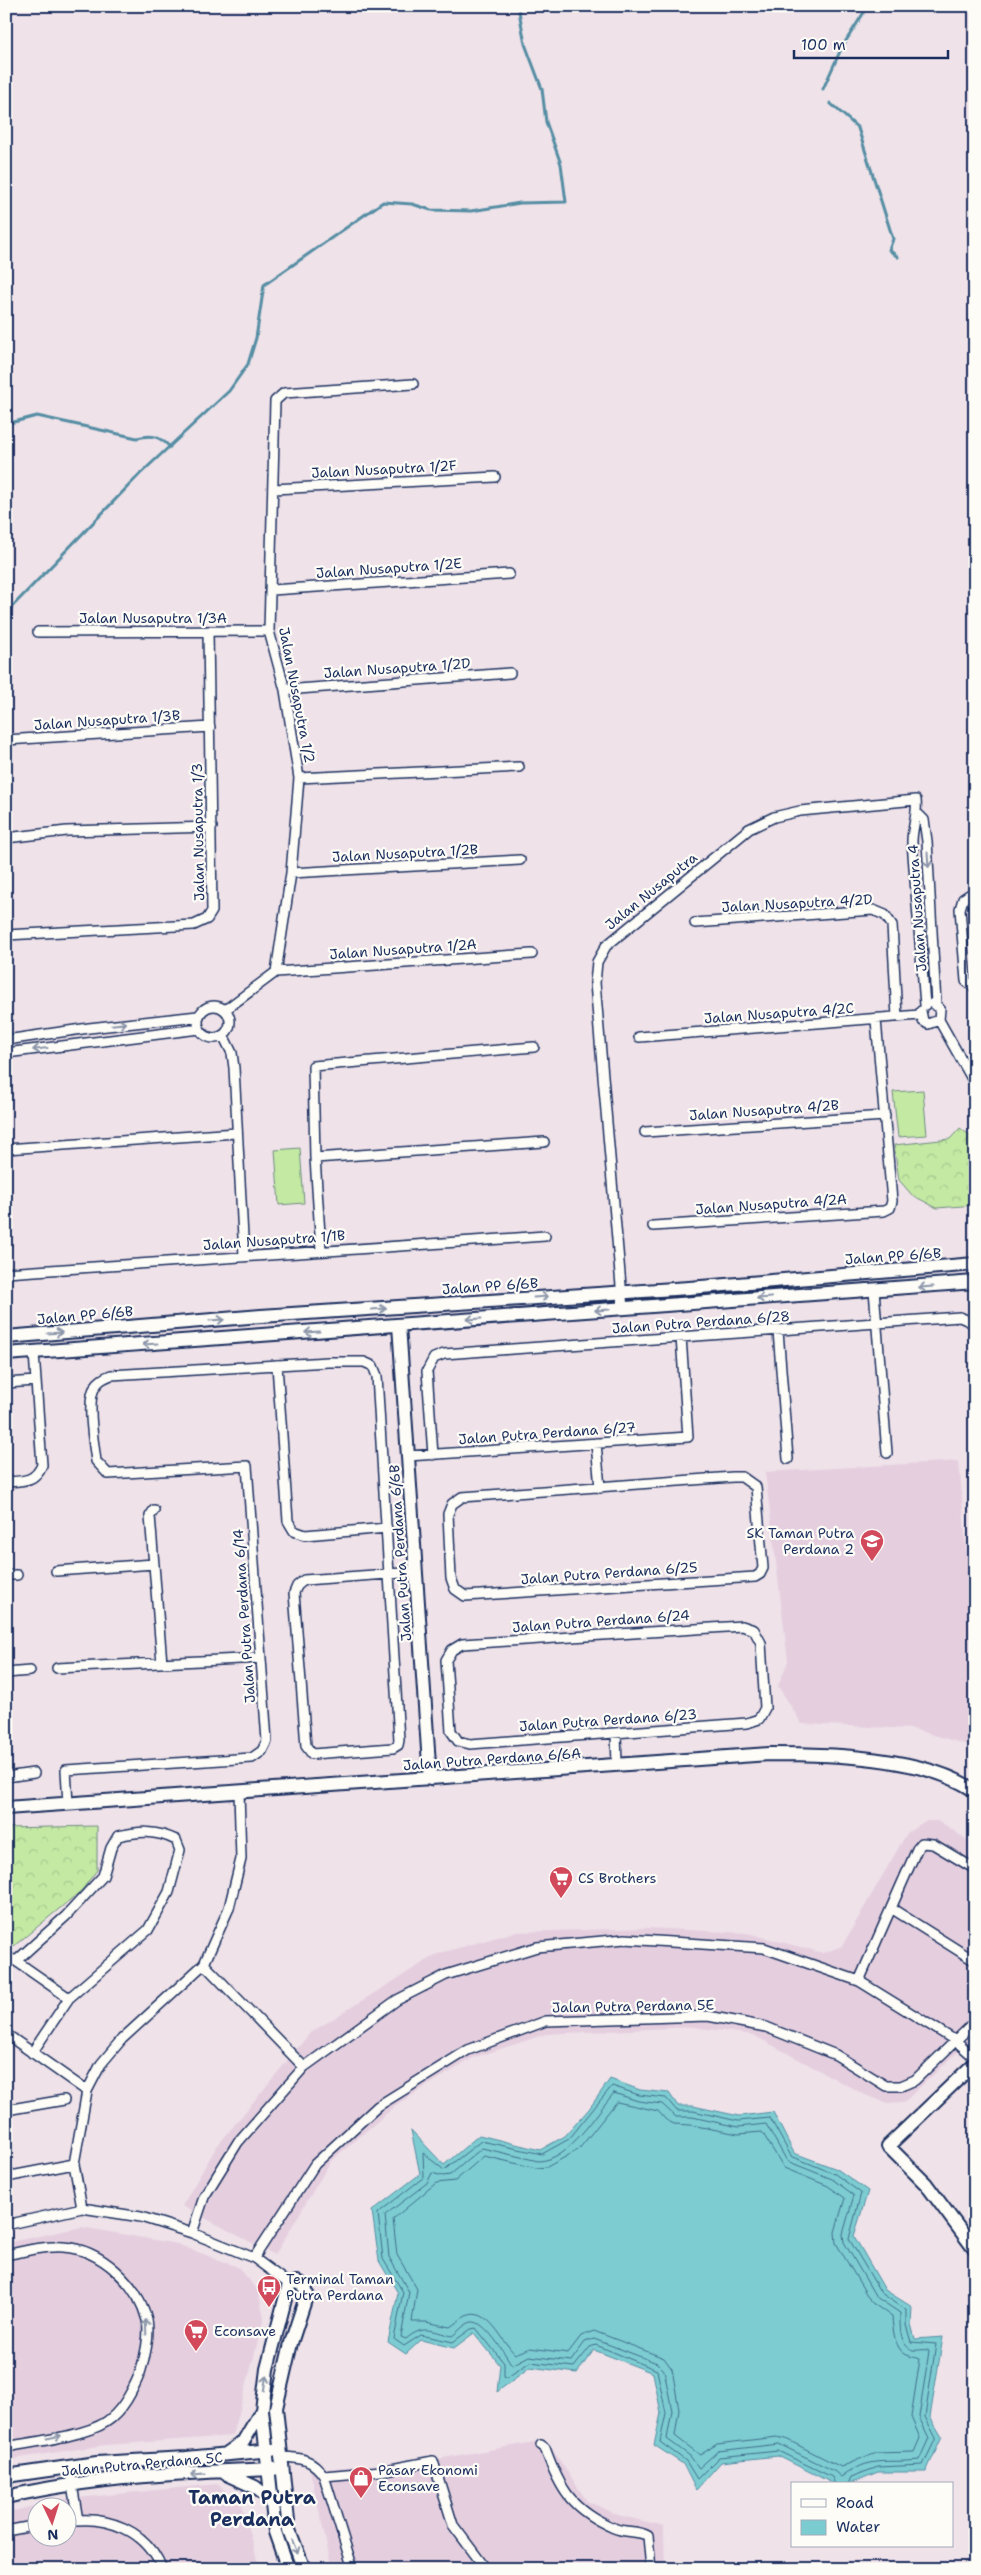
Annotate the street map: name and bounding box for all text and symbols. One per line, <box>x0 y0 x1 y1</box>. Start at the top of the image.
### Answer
scale bar <box>794 28 947 60</box>
text: 100 m <box>801 35 846 55</box>
street label: Jalan Nusaputra 1/2F <box>311 456 457 482</box>
street label: Jalan Nusaputra 1/2E <box>315 554 463 582</box>
street label: Jalan Nusaputra 1/3A <box>79 609 227 627</box>
street label: Jalan Nusaputra 1/2 <box>275 626 319 764</box>
street label: Jalan Nusaputra 1/2D <box>323 654 471 682</box>
street label: Jalan Nusaputra 1/3B <box>33 706 181 734</box>
street label: Jalan Nusaputra 1/3 <box>188 763 208 901</box>
street label: Jalan Nusaputra 1/2B <box>332 840 478 866</box>
street label: Jalan Nusaputra 4 <box>904 843 930 972</box>
street label: Jalan Nusaputra <box>601 848 701 934</box>
one-way arrow <box>923 851 932 867</box>
street label: Jalan Nusaputra 4/2D <box>721 890 873 916</box>
street label: Jalan Nusaputra 1/2A <box>329 935 477 963</box>
street label: Jalan Nusaputra 4/2C <box>703 999 855 1027</box>
one-way arrow <box>111 1020 127 1029</box>
one-way arrow <box>32 1044 48 1054</box>
street label: Jalan Nusaputra 4/2B <box>689 1096 839 1124</box>
street label: Jalan Nusaputra 4/2A <box>695 1190 847 1218</box>
street label: Jalan Nusaputra 1/1B <box>202 1226 346 1254</box>
street label: Jalan PP 6/6B <box>844 1244 942 1268</box>
street label: Jalan PP 6/6B <box>441 1274 539 1298</box>
one-way arrow <box>918 1282 934 1291</box>
one-way arrow <box>533 1293 549 1302</box>
one-way arrow <box>756 1294 772 1303</box>
street label: Jalan PP 6/6B <box>36 1302 134 1328</box>
one-way arrow <box>371 1304 387 1313</box>
one-way arrow <box>594 1306 610 1315</box>
street label: Jalan Putra Perdana 6/28 <box>611 1307 791 1337</box>
one-way arrow <box>209 1315 225 1325</box>
one-way arrow <box>466 1315 482 1324</box>
one-way arrow <box>304 1327 320 1336</box>
one-way arrow <box>47 1328 63 1337</box>
one-way arrow <box>142 1339 158 1349</box>
street label: Jalan Putra Perdana 6/27 <box>458 1418 636 1448</box>
street label: Jalan Putra Perdana 6/6B <box>385 1464 415 1642</box>
place label: SK Taman Putra Perdana 2 <box>746 1524 854 1558</box>
street label: Jalan Putra Perdana 6/14 <box>229 1528 259 1704</box>
school or university icon: SK Taman Putra Perdana 2 <box>859 1528 885 1562</box>
street label: Jalan Putra Perdana 6/25 <box>520 1558 698 1588</box>
street label: Jalan Putra Perdana 6/24 <box>512 1606 691 1636</box>
street label: Jalan Putra Perdana 6/23 <box>519 1705 697 1735</box>
street label: Jalan Putra Perdana 6/6A <box>402 1744 582 1774</box>
supermarket icon: CS Brothers <box>548 1865 574 1899</box>
place label: CS Brothers <box>578 1869 656 1887</box>
street label: Jalan Putra Perdana 5E <box>552 1996 715 2016</box>
place label: Terminal Taman Putra Perdana <box>286 2270 394 2304</box>
bus stop icon: Terminal Taman Putra Perdana <box>256 2274 282 2308</box>
supermarket icon: Econsave <box>183 2318 209 2352</box>
one-way arrow <box>141 2319 151 2335</box>
place label: Econsave <box>214 2322 276 2340</box>
one-way arrow <box>260 2376 270 2392</box>
one-way arrow <box>46 2432 62 2442</box>
street label: Jalan Putra Perdana 5C <box>60 2448 224 2480</box>
place label: Pasar Ekonomi Econsave <box>378 2461 478 2495</box>
shop icon: Pasar Ekonomi Econsave <box>348 2465 374 2499</box>
one-way arrow <box>190 2469 206 2478</box>
legend <box>791 2482 954 2548</box>
district label: Taman Putra Perdana <box>188 2485 316 2532</box>
text: Road <box>836 2493 874 2513</box>
north arrow <box>28 2498 78 2548</box>
text: Water <box>836 2517 880 2537</box>
text: N <box>47 2526 59 2544</box>
one-way arrow <box>291 2539 301 2554</box>

